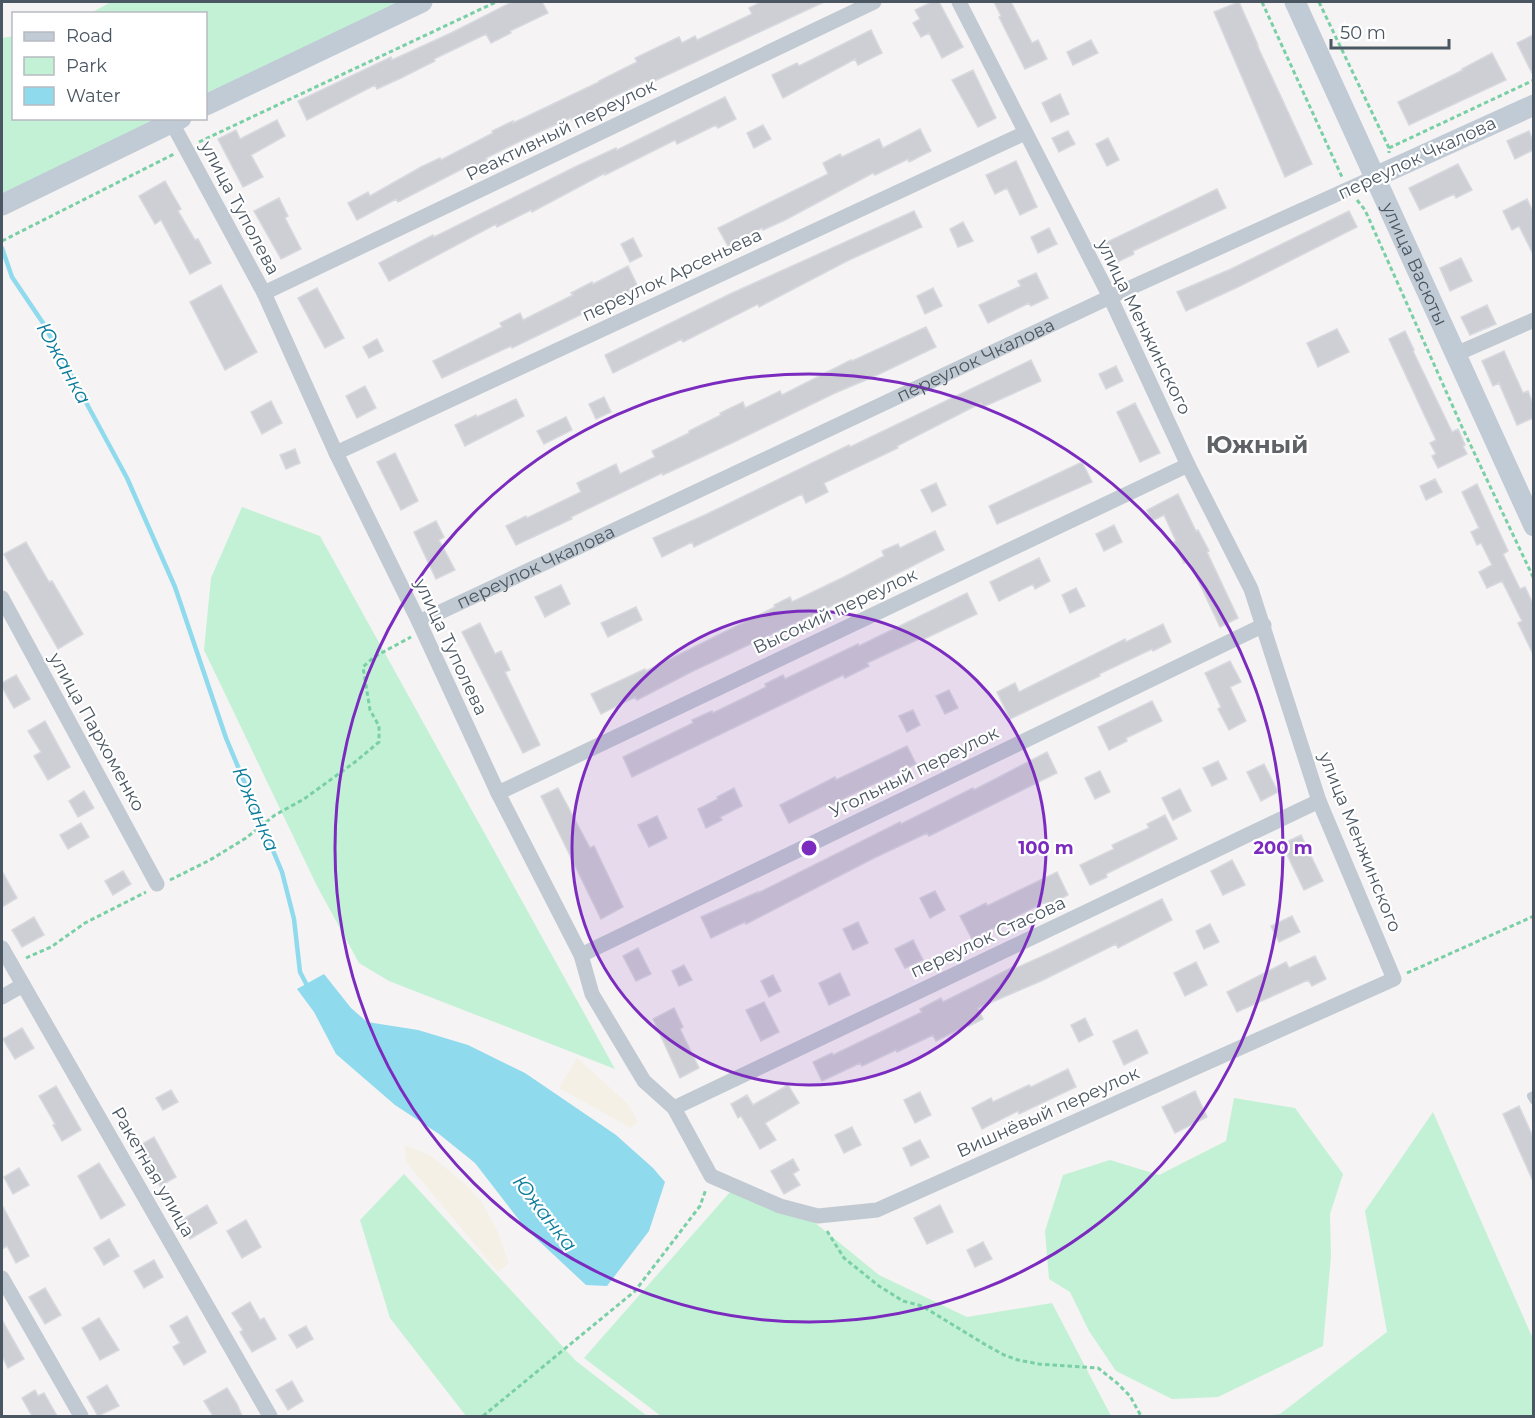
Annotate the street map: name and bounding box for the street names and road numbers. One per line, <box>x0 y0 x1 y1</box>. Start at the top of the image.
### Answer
street label: Реактивный переулок <box>462 74 660 186</box>
street label: переулок Чкалова <box>1334 112 1500 204</box>
street label: улица Туполева <box>195 136 285 279</box>
street label: улица Васюты <box>1377 198 1452 329</box>
street label: переулок Арсеньева <box>579 224 765 326</box>
street label: улица Менжинского <box>1092 235 1196 418</box>
street label: переулок Чкалова <box>893 314 1058 407</box>
street label: переулок Чкалова <box>453 520 618 614</box>
street label: Высокий переулок <box>749 563 921 659</box>
street label: улица Туполева <box>409 574 492 719</box>
street label: улица Пархоменко <box>44 648 150 815</box>
street label: Угольный переулок <box>826 721 1003 823</box>
street label: улица Менжинского <box>1313 748 1406 935</box>
street label: переулок Стасова <box>907 891 1069 983</box>
street label: Вишнёвый переулок <box>953 1062 1143 1162</box>
street label: Ракетная улица <box>107 1103 199 1241</box>

